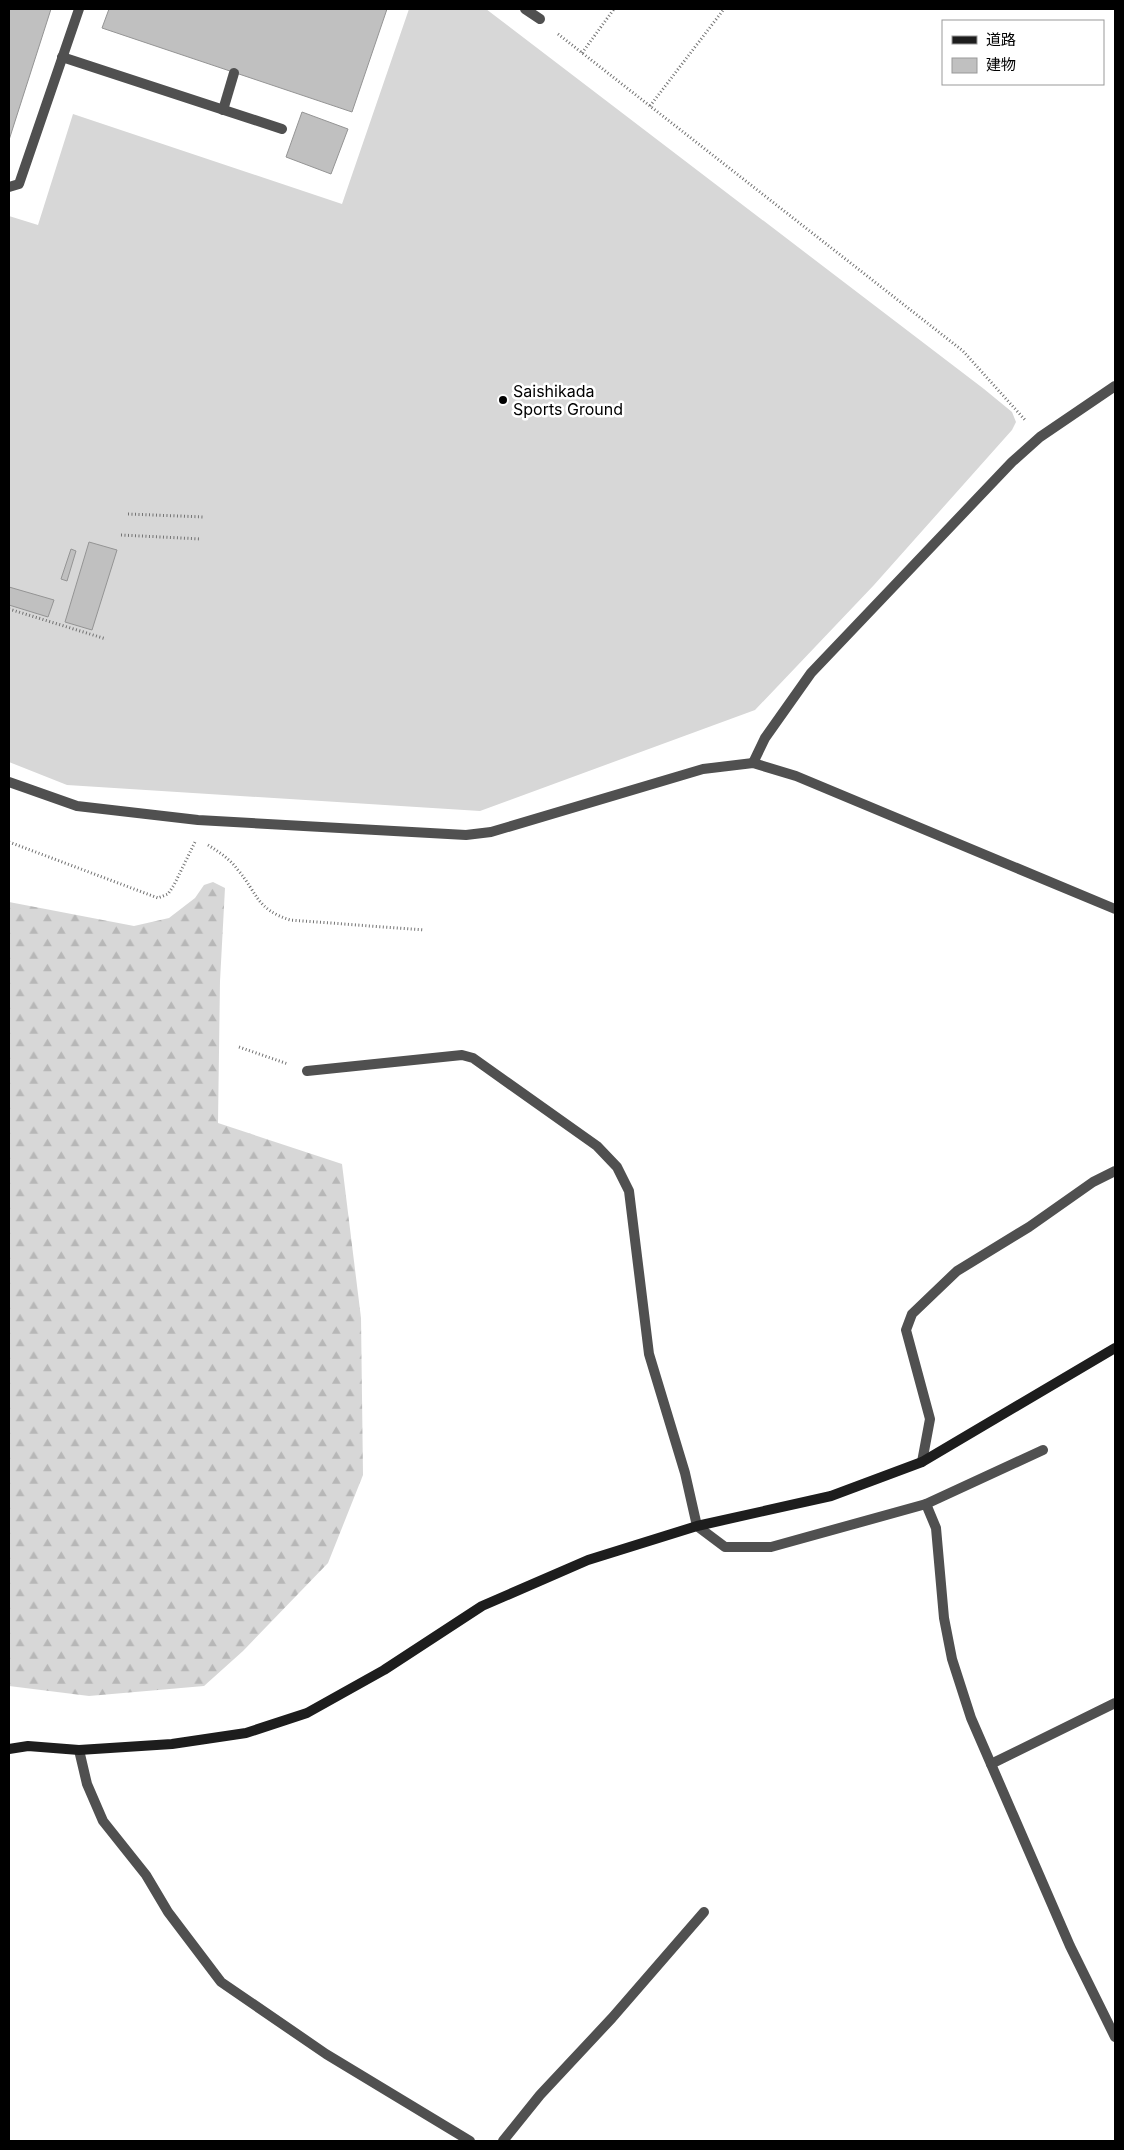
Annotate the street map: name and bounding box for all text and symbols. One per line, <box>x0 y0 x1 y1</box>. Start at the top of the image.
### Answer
legend <box>942 20 1104 85</box>
text: 道路 <box>986 30 1016 49</box>
text: 建物 <box>986 55 1016 74</box>
place label: Saishikada Sports Ground <box>513 381 623 419</box>
marker: Saishikada Sports Ground <box>497 394 509 406</box>

